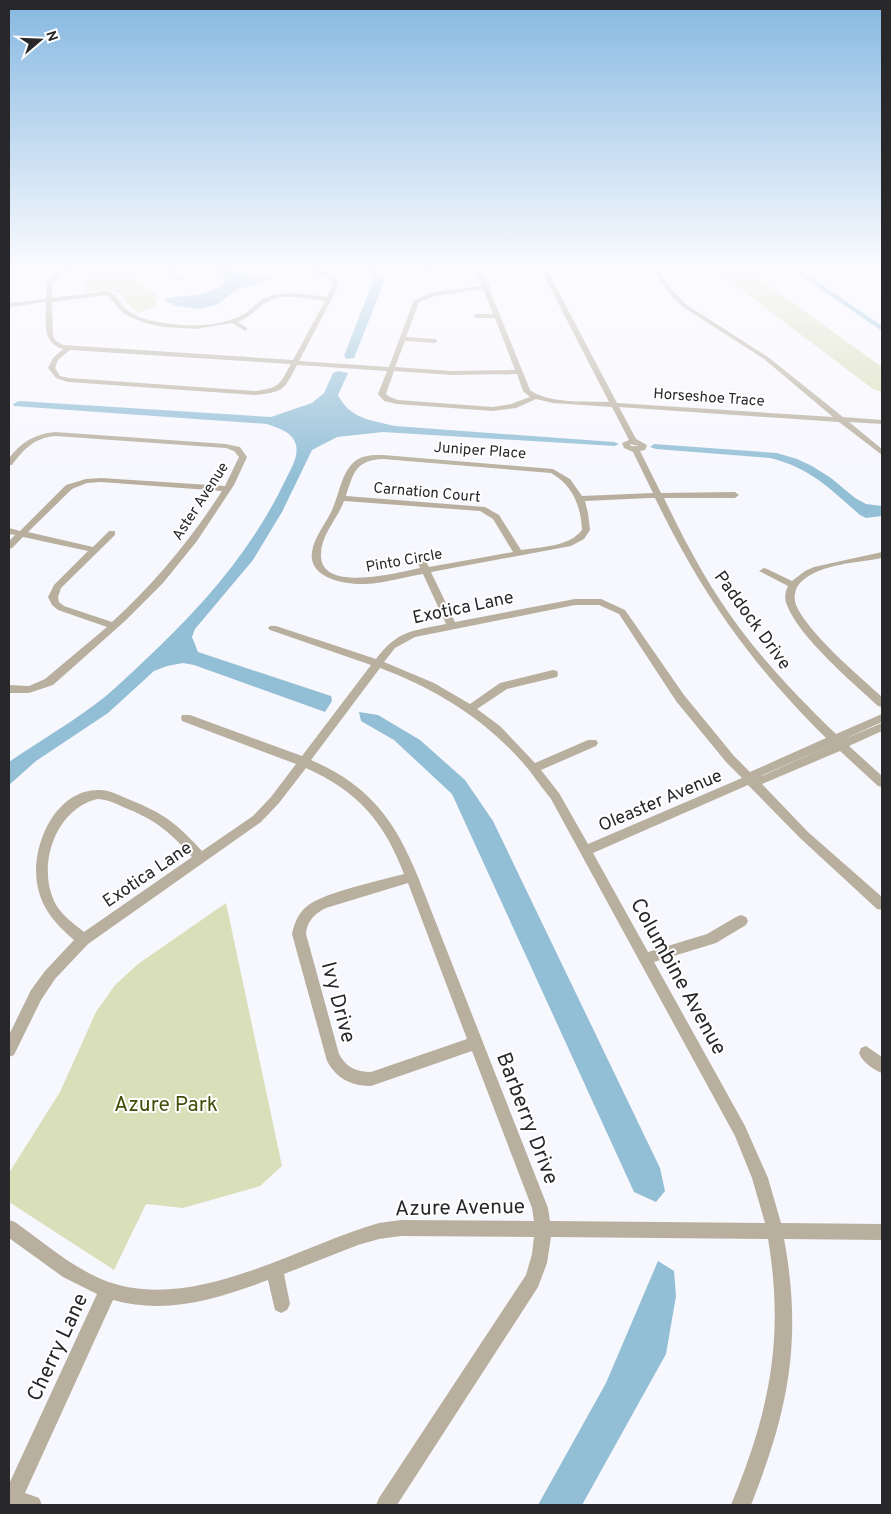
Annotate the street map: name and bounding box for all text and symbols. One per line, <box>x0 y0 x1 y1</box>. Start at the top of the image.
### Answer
north arrow <box>15 15 65 65</box>
text: N <box>41 29 61 44</box>
street label: Horseshoe Trace <box>653 385 765 412</box>
street label: Juniper Place <box>433 439 527 464</box>
street label: Aster Avenue <box>169 459 234 545</box>
street label: Carnation Court <box>372 479 481 508</box>
street label: Pinto Circle <box>365 545 444 578</box>
street label: Paddock Drive <box>708 567 795 675</box>
street label: Exotica Lane <box>411 587 516 630</box>
street label: Oleaster Avenue <box>595 765 726 838</box>
street label: Exotica Lane <box>99 837 197 914</box>
street label: Columbine Avenue <box>623 893 732 1060</box>
street label: Ivy Drive <box>314 959 361 1046</box>
street label: Barberry Drive <box>489 1049 564 1188</box>
park label: Azure Park <box>114 1092 218 1119</box>
street label: Azure Avenue <box>395 1194 525 1223</box>
street label: Cherry Lane <box>22 1289 95 1406</box>

